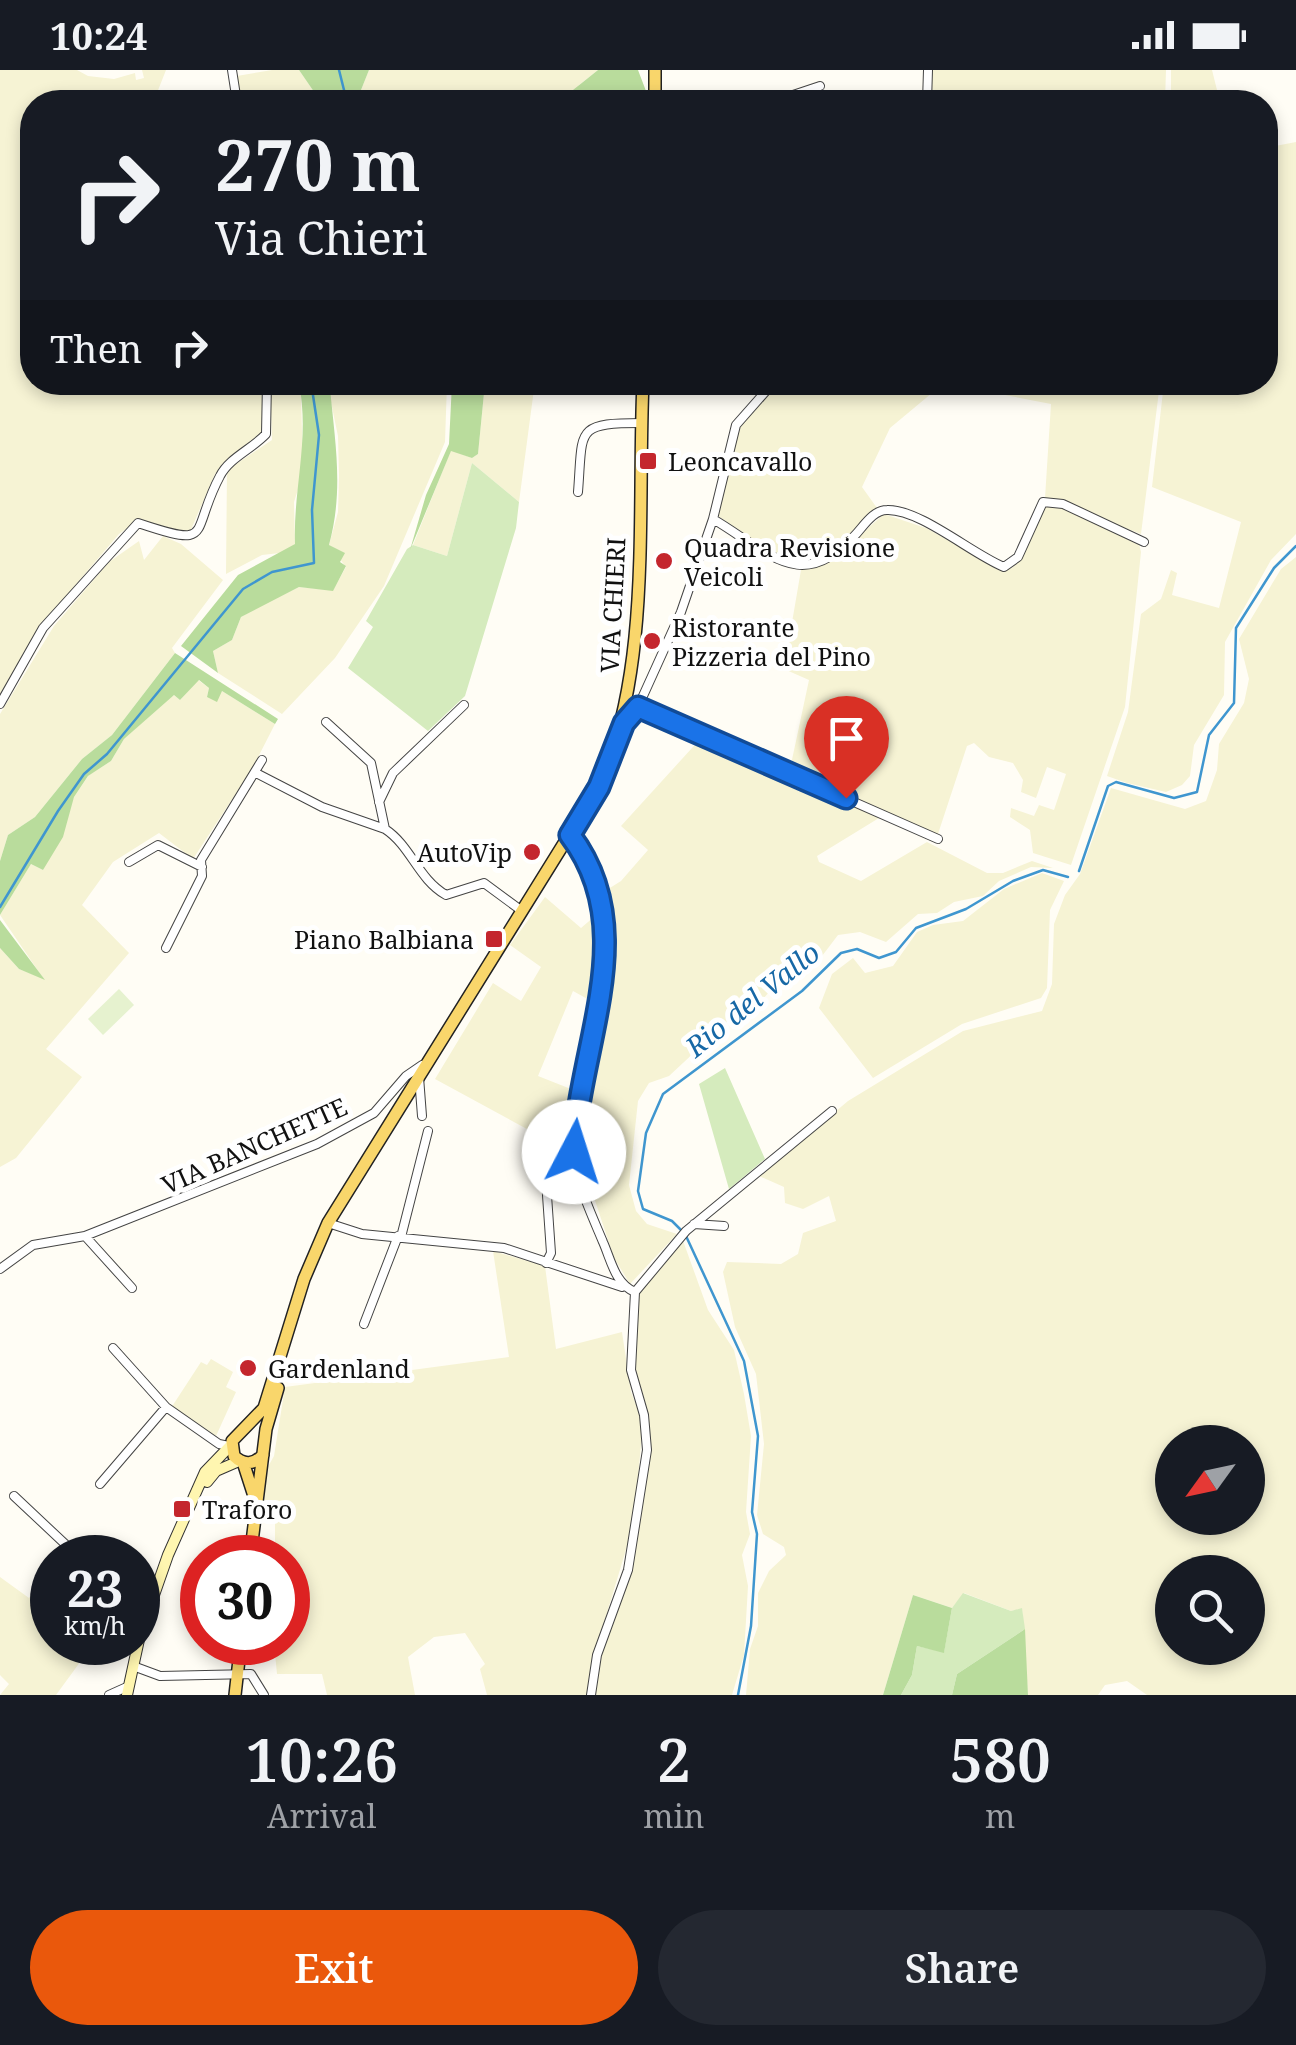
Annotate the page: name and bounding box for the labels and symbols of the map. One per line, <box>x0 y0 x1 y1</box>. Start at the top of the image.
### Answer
place label: Leoncavallo <box>668 444 812 478</box>
marker: Leoncavallo <box>637 450 659 472</box>
place label: Quadra Revisione Veicoli <box>684 530 895 593</box>
street label: VIA CHIERI <box>591 536 633 674</box>
marker: Quadra Revisione Veicoli <box>653 550 675 572</box>
place label: Ristorante Pizzeria del Pino <box>672 610 871 673</box>
marker: Ristorante Pizzeria del Pino <box>641 630 663 652</box>
pin <box>804 696 889 799</box>
place label: AutoVip <box>417 835 512 869</box>
marker: AutoVip <box>521 841 543 863</box>
place label: Piano Balbiana <box>294 922 474 956</box>
marker: Piano Balbiana <box>483 928 505 950</box>
water label: Rio del Vallo <box>676 933 827 1066</box>
street label: VIA BANCHETTE <box>156 1089 352 1201</box>
position arrow <box>522 1100 626 1204</box>
place label: Gardenland <box>268 1351 410 1385</box>
marker: Gardenland <box>237 1357 259 1379</box>
north arrow <box>1155 1425 1265 1535</box>
place label: Traforo <box>202 1492 293 1526</box>
marker: Traforo <box>171 1498 193 1520</box>
speed limit sign: 30 <box>180 1535 310 1665</box>

